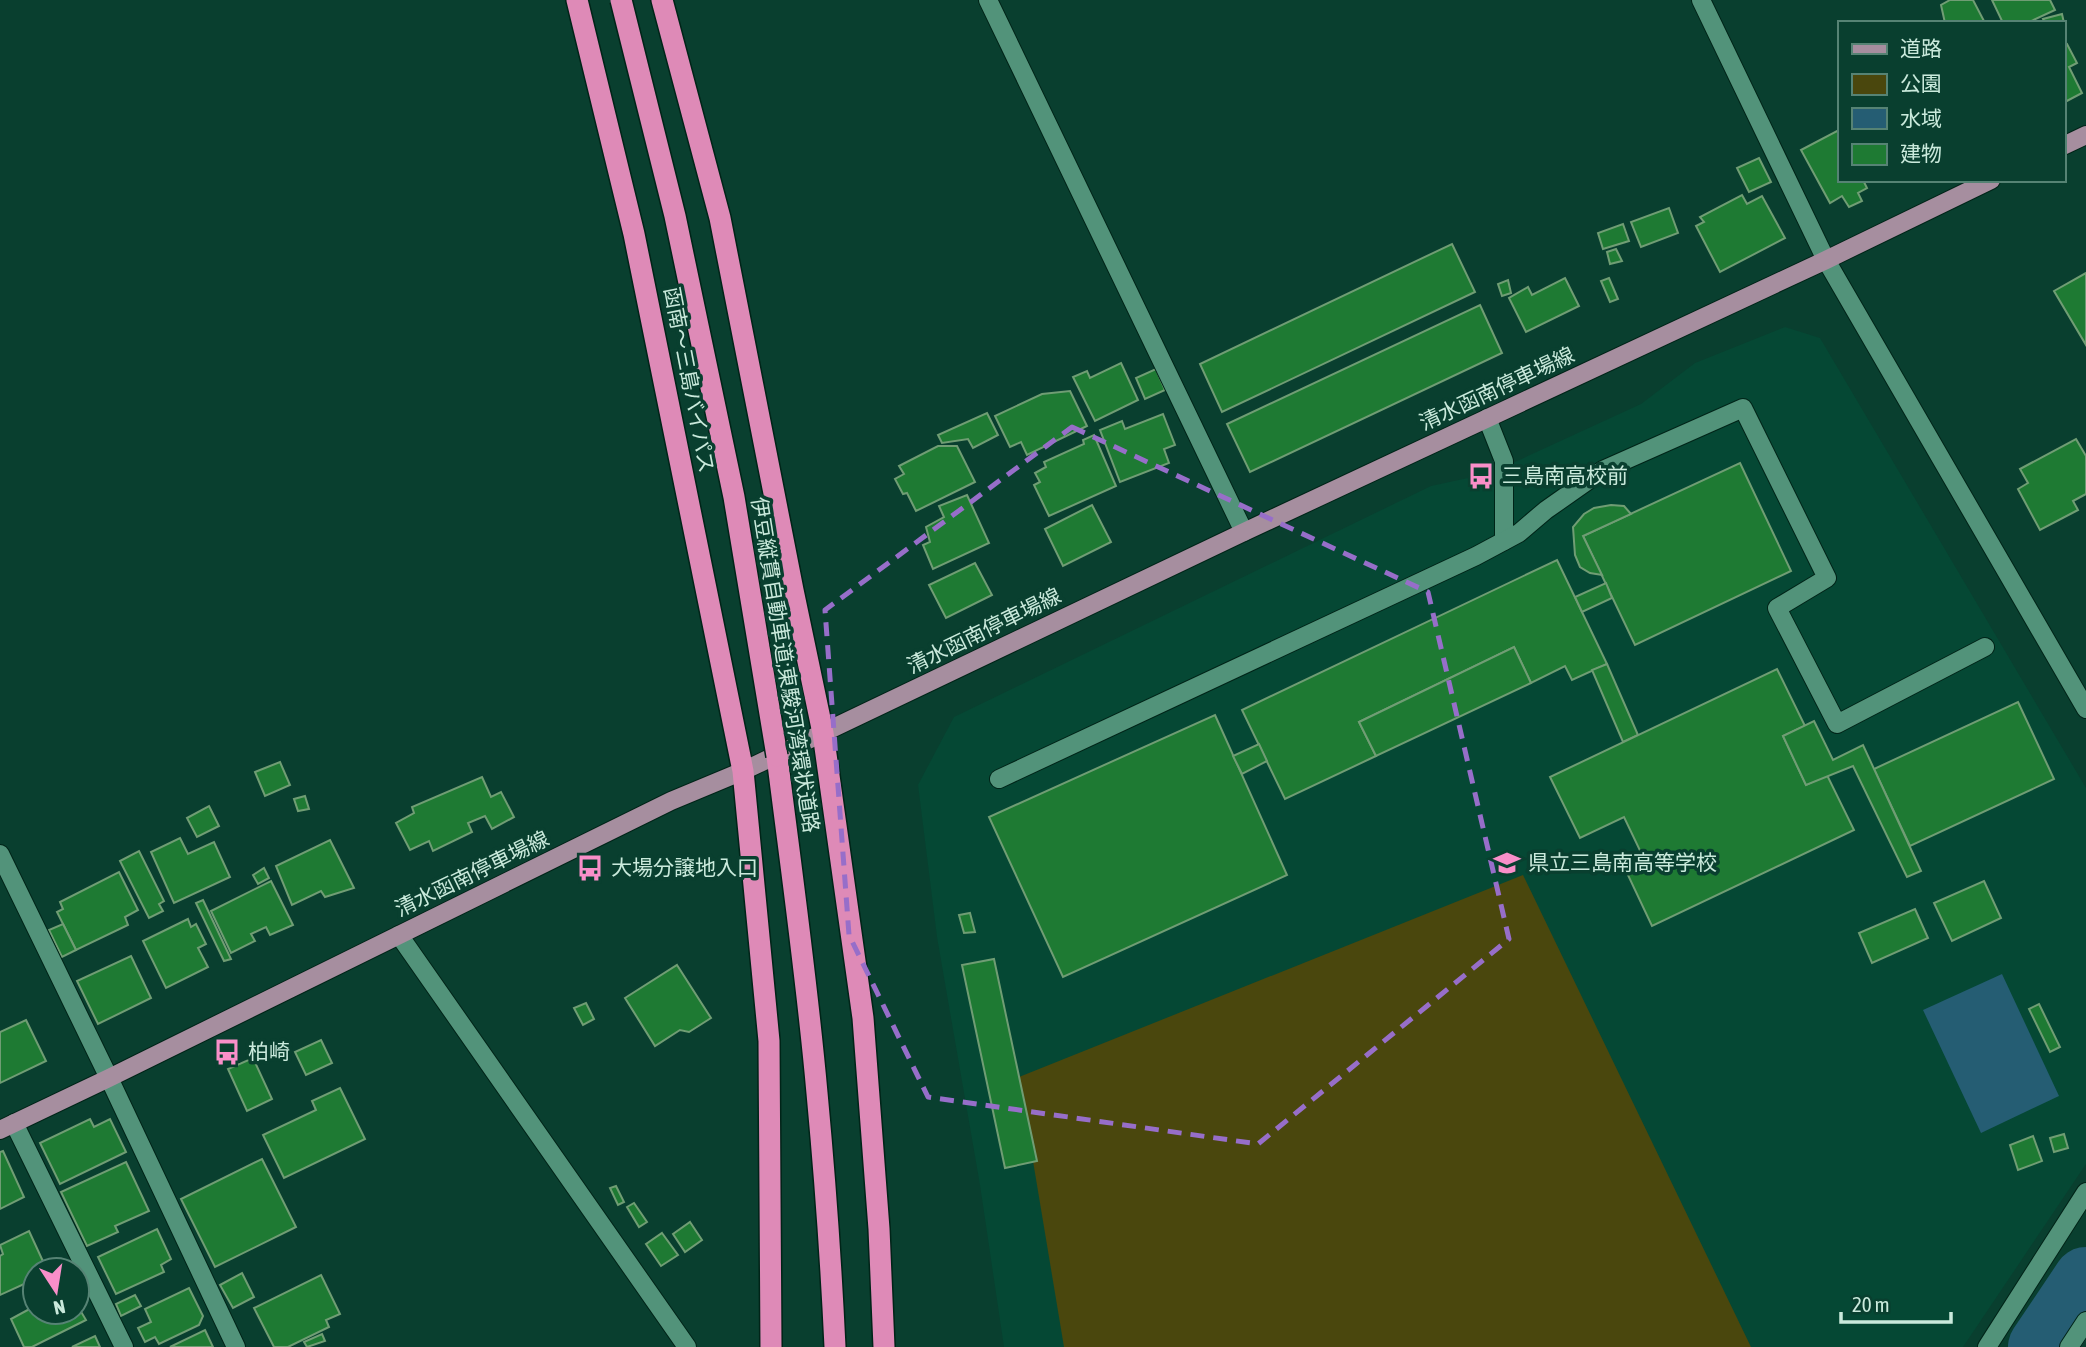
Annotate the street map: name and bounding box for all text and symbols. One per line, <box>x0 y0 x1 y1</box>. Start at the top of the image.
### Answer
legend <box>1838 21 2065 182</box>
text: 道路 <box>1900 36 1942 60</box>
text: 公園 <box>1900 71 1942 95</box>
text: 水域 <box>1900 106 1942 130</box>
text: 建物 <box>1900 141 1942 165</box>
street label: 函南～三島バイパス <box>660 285 720 475</box>
street label: 清水函南停車場線 <box>1415 342 1578 434</box>
bus stop icon: 三島南高校前 <box>1466 461 1496 491</box>
place label: 三島南高校前 <box>1502 463 1628 487</box>
street label: 伊豆縦貫自動車道;東駿河湾環状道路 <box>748 495 824 835</box>
street label: 清水函南停車場線 <box>903 582 1064 678</box>
street label: 清水函南停車場線 <box>391 825 552 921</box>
school or university icon: 県立三島南高等学校 <box>1492 848 1522 878</box>
place label: 県立三島南高等学校 <box>1528 850 1717 874</box>
bus stop icon: 大場分譲地入口 <box>575 853 605 883</box>
place label: 大場分譲地入口 <box>611 855 758 879</box>
bus stop icon: 柏崎 <box>212 1037 242 1067</box>
place label: 柏崎 <box>248 1039 290 1063</box>
north arrow <box>21 1256 91 1326</box>
scale bar <box>1841 1280 1951 1324</box>
text: 20 m <box>1852 1292 1890 1316</box>
text: N <box>52 1296 67 1320</box>

